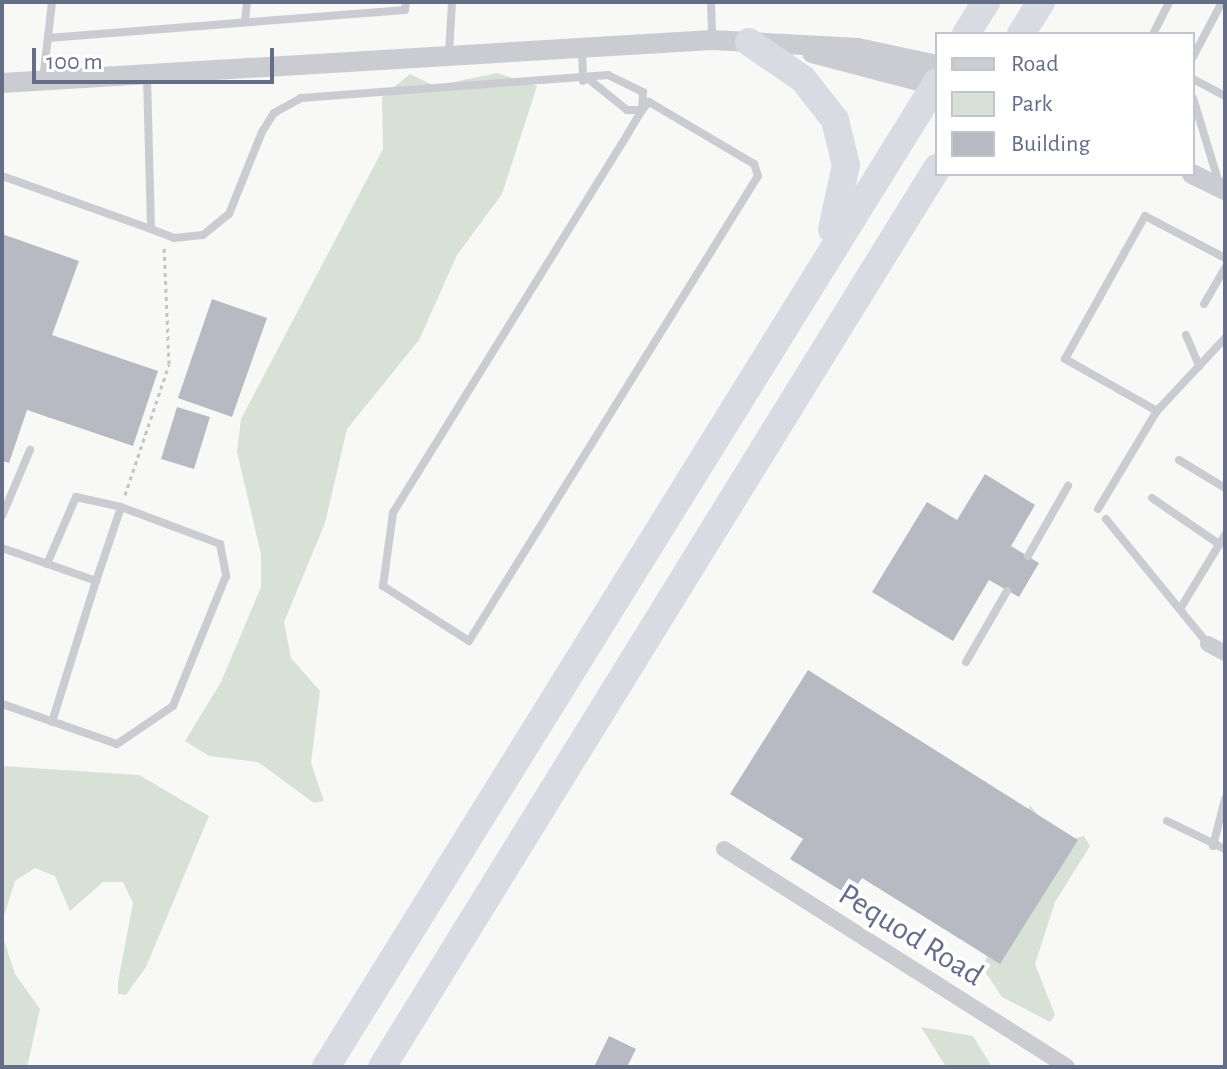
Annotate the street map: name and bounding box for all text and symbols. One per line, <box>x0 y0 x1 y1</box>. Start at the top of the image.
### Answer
scale bar <box>36 32 278 82</box>
legend <box>935 32 1195 176</box>
text: 100 m <box>46 50 103 74</box>
text: Road <box>1011 52 1059 76</box>
text: Park <box>1011 92 1052 116</box>
text: Building <box>1011 132 1090 156</box>
street label: Pequod Road <box>831 875 991 995</box>

